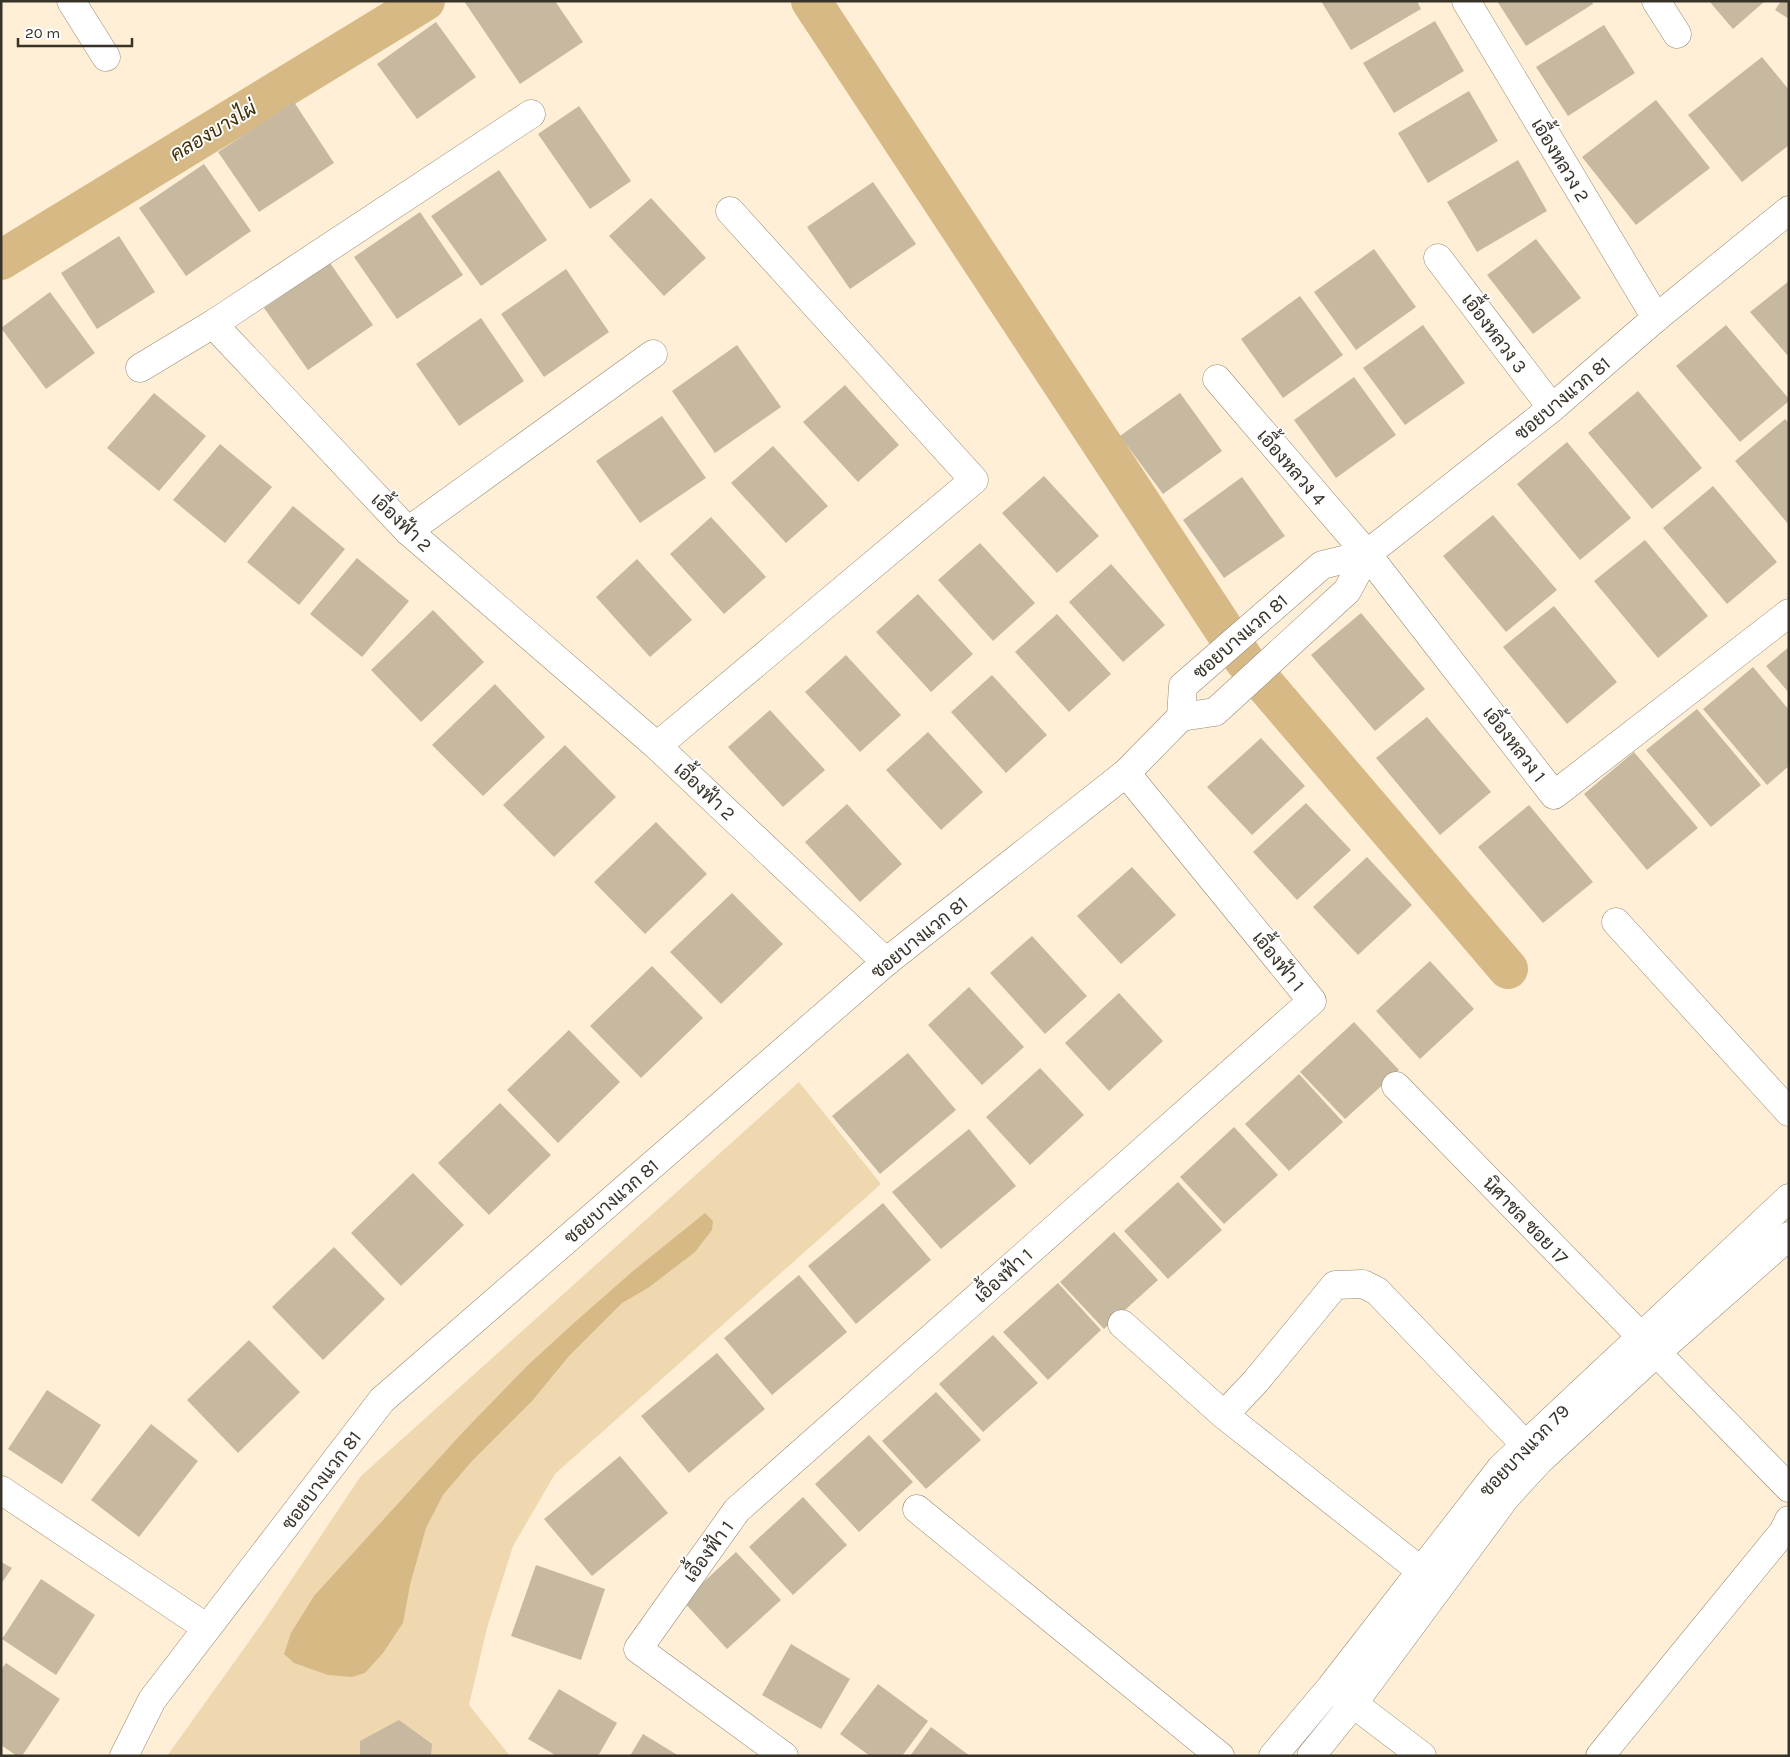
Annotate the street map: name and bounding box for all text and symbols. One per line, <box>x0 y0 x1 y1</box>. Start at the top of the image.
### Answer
scale bar <box>18 15 131 47</box>
text: 20 m <box>25 24 60 42</box>
water label: คลองบางไผ่ <box>165 94 261 166</box>
street label: เอื้องหลวง 2 <box>1527 111 1601 206</box>
street label: เอื้องหลวง 3 <box>1457 285 1538 378</box>
street label: ซอยบางแวก 81 <box>1510 352 1615 445</box>
street label: เอื้องหลวง 4 <box>1252 420 1336 510</box>
street label: เอื้องฟ้า 2 <box>367 483 442 557</box>
street label: ซอยบางแวก 81 <box>1189 590 1292 684</box>
street label: เอิ้องหลวง 1 <box>1478 698 1556 786</box>
street label: เอื้องฟ้า 2 <box>669 752 745 825</box>
street label: ซอยบางแวก 81 <box>867 892 972 983</box>
street label: เอื้องฟ้า 1 <box>1247 922 1315 996</box>
street label: ซอยบางแวก 81 <box>560 1155 663 1249</box>
street label: นิศาชล ซอย 17 <box>1478 1172 1573 1269</box>
street label: เอื้องฟ้า 1 <box>965 1238 1037 1308</box>
street label: ซอยบางแวก 79 <box>1475 1400 1574 1501</box>
street label: ซอยบางแวก 81 <box>278 1427 366 1534</box>
street label: เอื้องฟ้า 1 <box>673 1512 738 1587</box>

